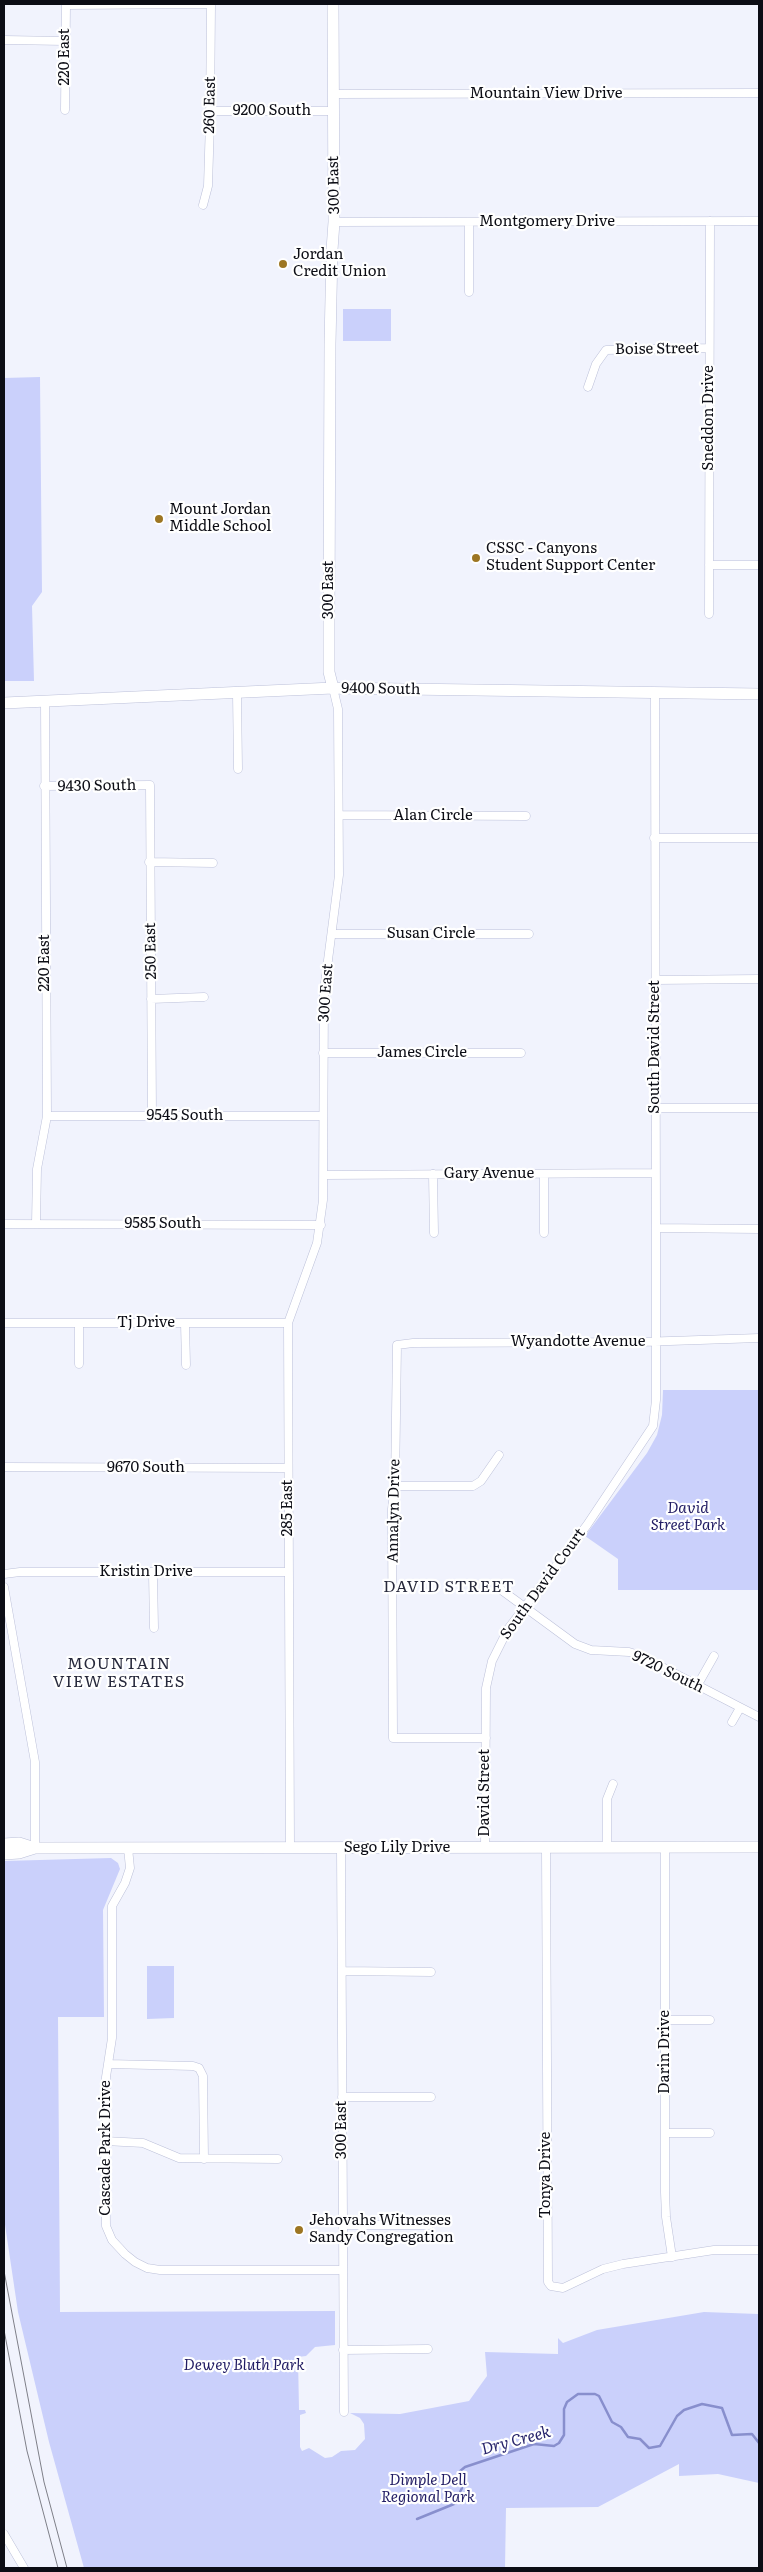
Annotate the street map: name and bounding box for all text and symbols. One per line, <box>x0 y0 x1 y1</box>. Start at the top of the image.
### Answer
street label: 220 East <box>56 28 74 86</box>
street label: 260 East <box>200 76 220 134</box>
street label: Mountain View Drive <box>469 85 623 103</box>
street label: 9200 South <box>233 102 311 120</box>
street label: 300 East <box>324 156 344 214</box>
street label: Montgomery Drive <box>479 213 615 231</box>
place label: Jordan Credit Union <box>293 246 386 281</box>
marker: Jordan Credit Union <box>277 258 289 270</box>
street label: Boise Street <box>615 339 699 359</box>
street label: Sneddon Drive <box>700 365 718 471</box>
place label: Mount Jordan Middle School <box>169 501 271 536</box>
marker: Mount Jordan Middle School <box>153 513 165 525</box>
place label: CSSC - Canyons Student Support Center <box>486 540 655 575</box>
marker: CSSC - Canyons Student Support Center <box>470 552 482 564</box>
street label: 300 East <box>320 561 338 619</box>
street label: 9400 South <box>341 679 421 699</box>
street label: 9430 South <box>58 776 136 796</box>
street label: Alan Circle <box>393 807 473 825</box>
street label: 250 East <box>142 922 160 980</box>
street label: Susan Circle <box>387 925 475 943</box>
street label: 220 East <box>36 934 54 992</box>
street label: 300 East <box>315 963 337 1023</box>
street label: South David Street <box>646 980 664 1114</box>
street label: James Circle <box>377 1044 467 1062</box>
street label: 9545 South <box>146 1107 224 1125</box>
street label: Gary Avenue <box>444 1165 534 1183</box>
street label: 9585 South <box>124 1215 202 1233</box>
street label: Tj Drive <box>117 1314 175 1332</box>
street label: Wyandotte Avenue <box>510 1333 646 1351</box>
street label: 9670 South <box>107 1459 185 1477</box>
street label: Annalyn Drive <box>384 1459 404 1563</box>
street label: 285 East <box>279 1480 297 1536</box>
park label: David Street Park <box>651 1500 725 1535</box>
street label: South David Court <box>497 1525 589 1643</box>
street label: Kristin Drive <box>99 1563 193 1581</box>
district label: DAVID STREET <box>382 1577 516 1597</box>
street label: 9720 South <box>629 1647 707 1697</box>
district label: MOUNTAIN VIEW ESTATES <box>51 1654 187 1692</box>
street label: David Street <box>476 1749 494 1837</box>
street label: Sego Lily Drive <box>344 1839 450 1857</box>
street label: Darin Drive <box>656 2010 674 2094</box>
street label: Cascade Park Drive <box>97 2080 115 2216</box>
street label: 300 East <box>333 2101 351 2159</box>
street label: Tonya Drive <box>537 2132 555 2218</box>
place label: Jehovahs Witnesses Sandy Congregation <box>309 2212 454 2247</box>
marker: Jehovahs Witnesses Sandy Congregation <box>293 2224 305 2236</box>
park label: Dewey Bluth Park <box>184 2357 304 2375</box>
water label: Dry Creek <box>479 2423 553 2459</box>
park label: Dimple Dell Regional Park <box>381 2472 475 2507</box>

